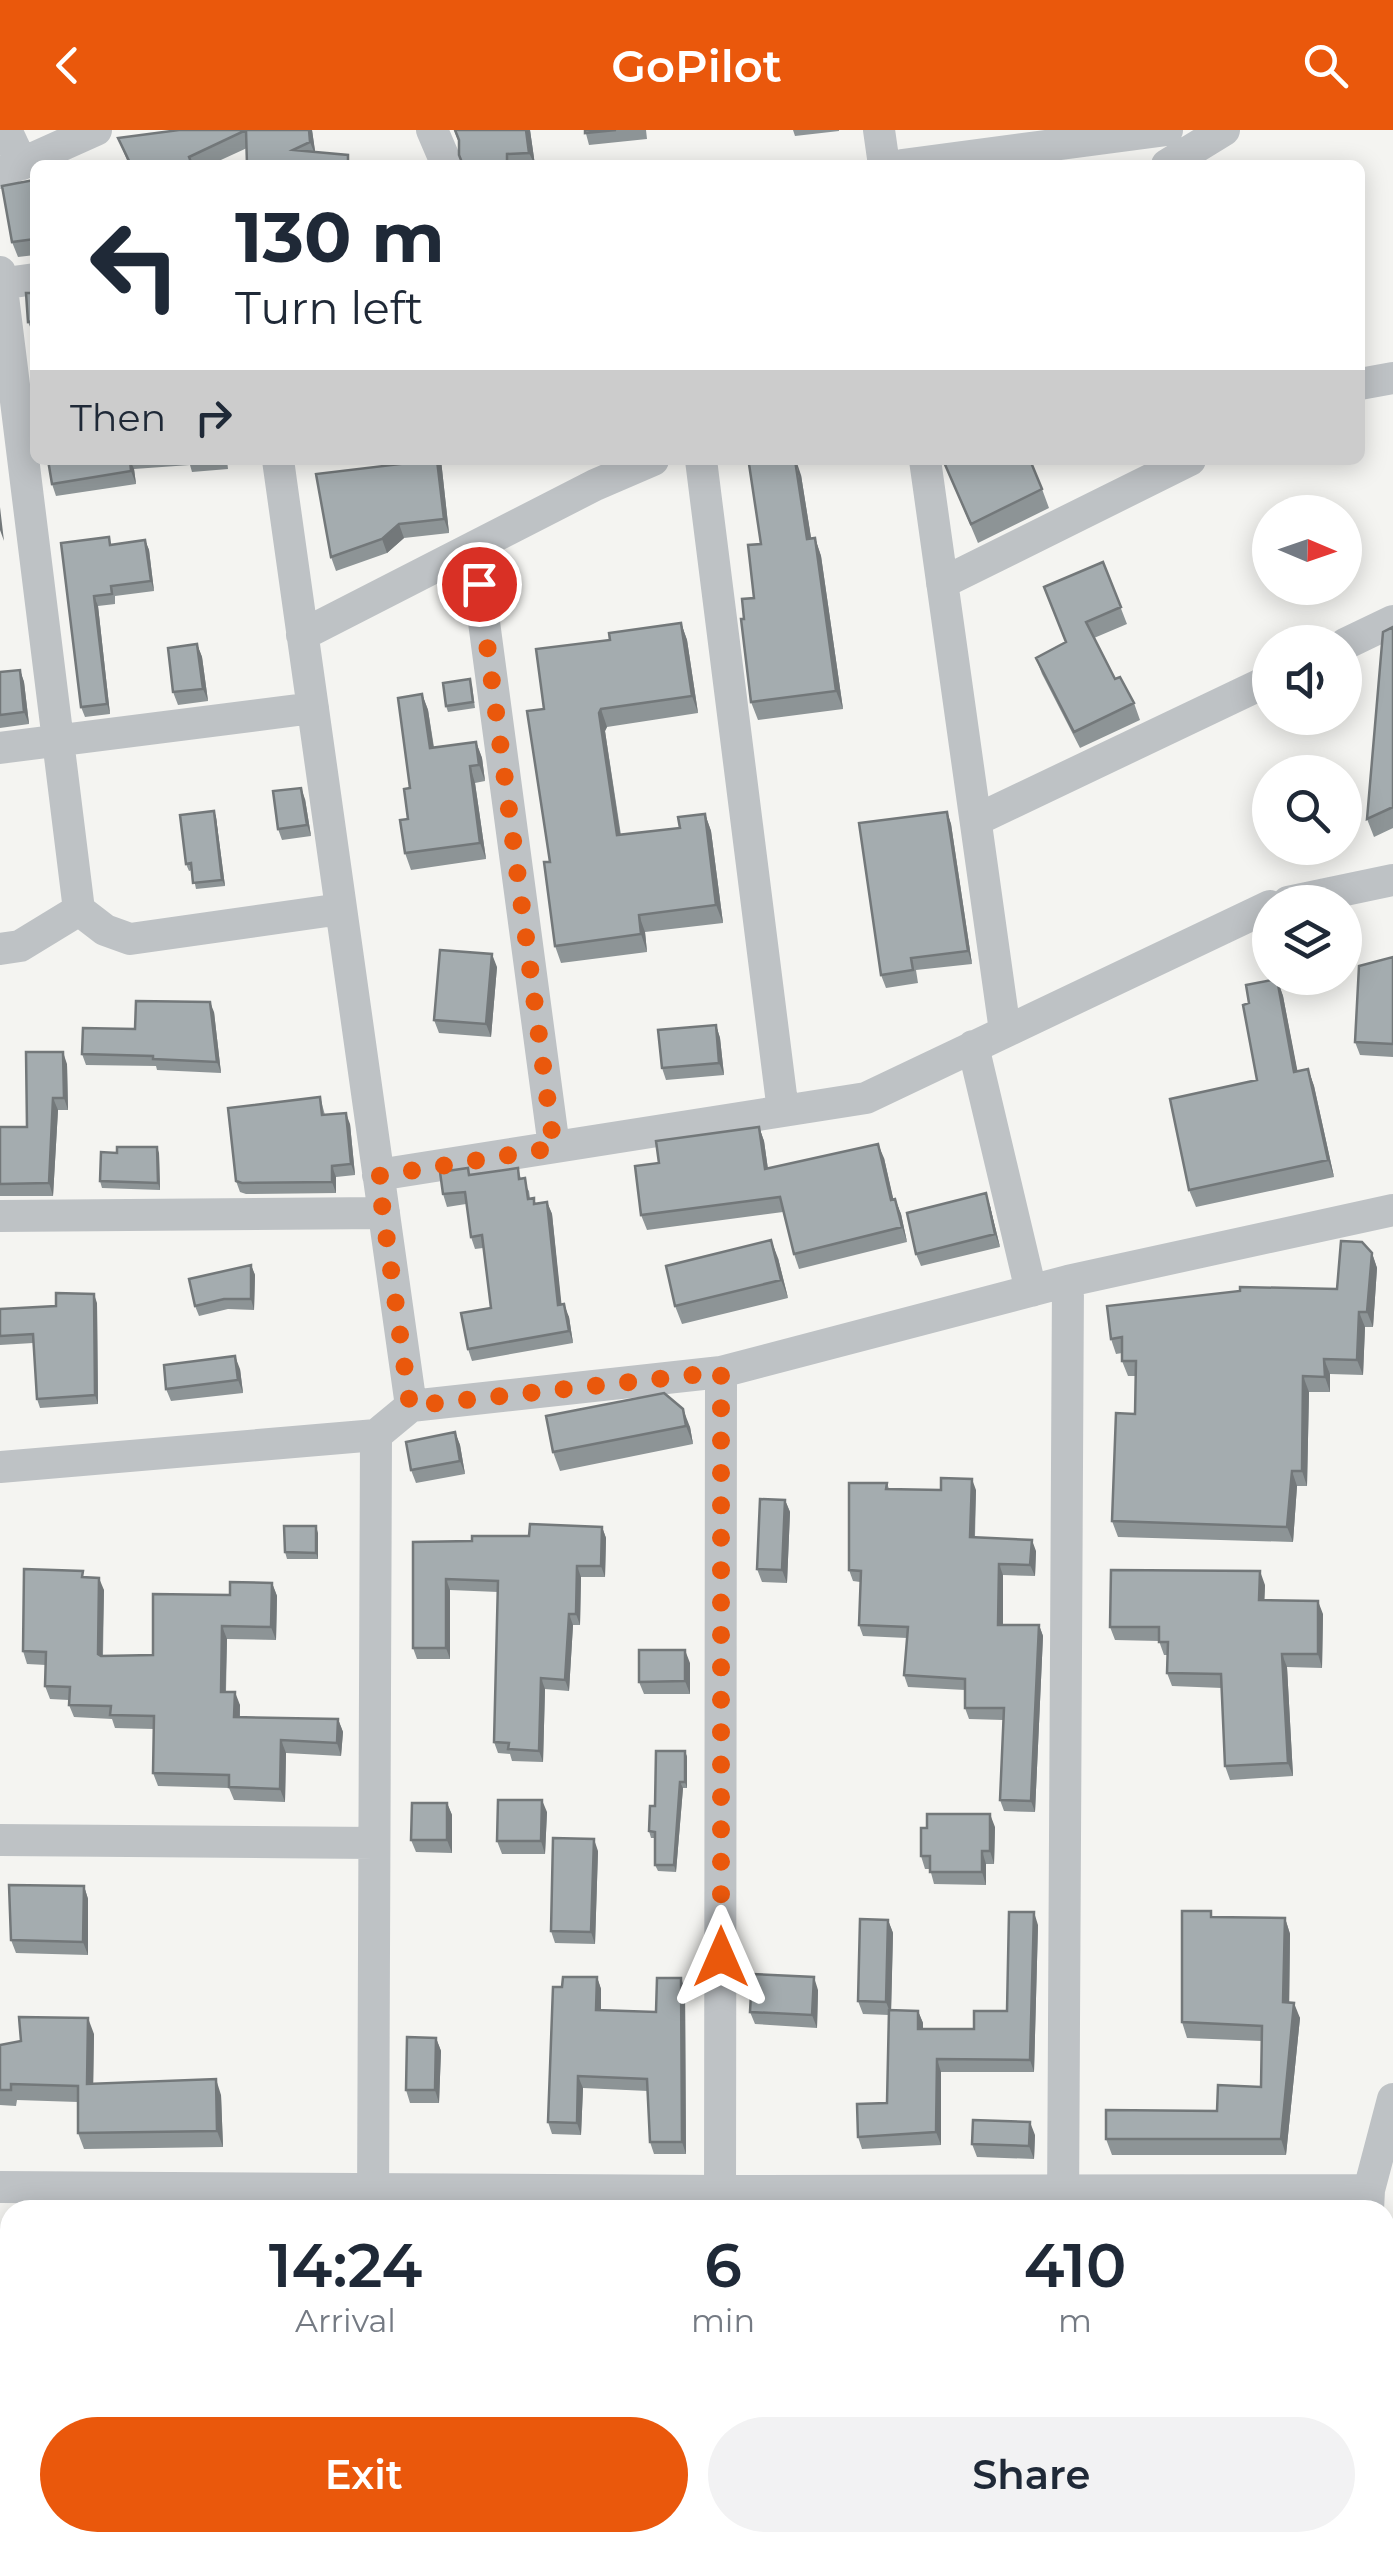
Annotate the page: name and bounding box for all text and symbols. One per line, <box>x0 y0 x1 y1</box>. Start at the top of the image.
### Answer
icon: back <box>40 38 95 93</box>
text: GoPilot <box>611 38 782 93</box>
icon: search <box>1298 38 1353 93</box>
text: 130 m <box>235 194 445 280</box>
icon: left <box>70 200 200 330</box>
text: Turn left <box>235 280 423 335</box>
icon: right <box>186 390 241 445</box>
text: Then <box>70 394 166 441</box>
north arrow <box>1252 495 1362 605</box>
map controls <box>1252 495 1362 995</box>
pin <box>437 542 522 627</box>
icon: arrive <box>452 557 507 612</box>
button: sound <box>1252 625 1362 735</box>
button: search <box>1252 755 1362 865</box>
button: layers <box>1252 885 1362 995</box>
position arrow <box>669 1905 773 2009</box>
text: 14:24 <box>269 2229 422 2302</box>
text: 6 <box>704 2229 742 2302</box>
text: 410 <box>1024 2229 1126 2302</box>
text: Arrival <box>295 2301 396 2340</box>
text: min <box>691 2301 755 2340</box>
text: m <box>1058 2301 1092 2340</box>
button: Exit <box>40 2417 688 2532</box>
button: Share <box>708 2417 1355 2532</box>

